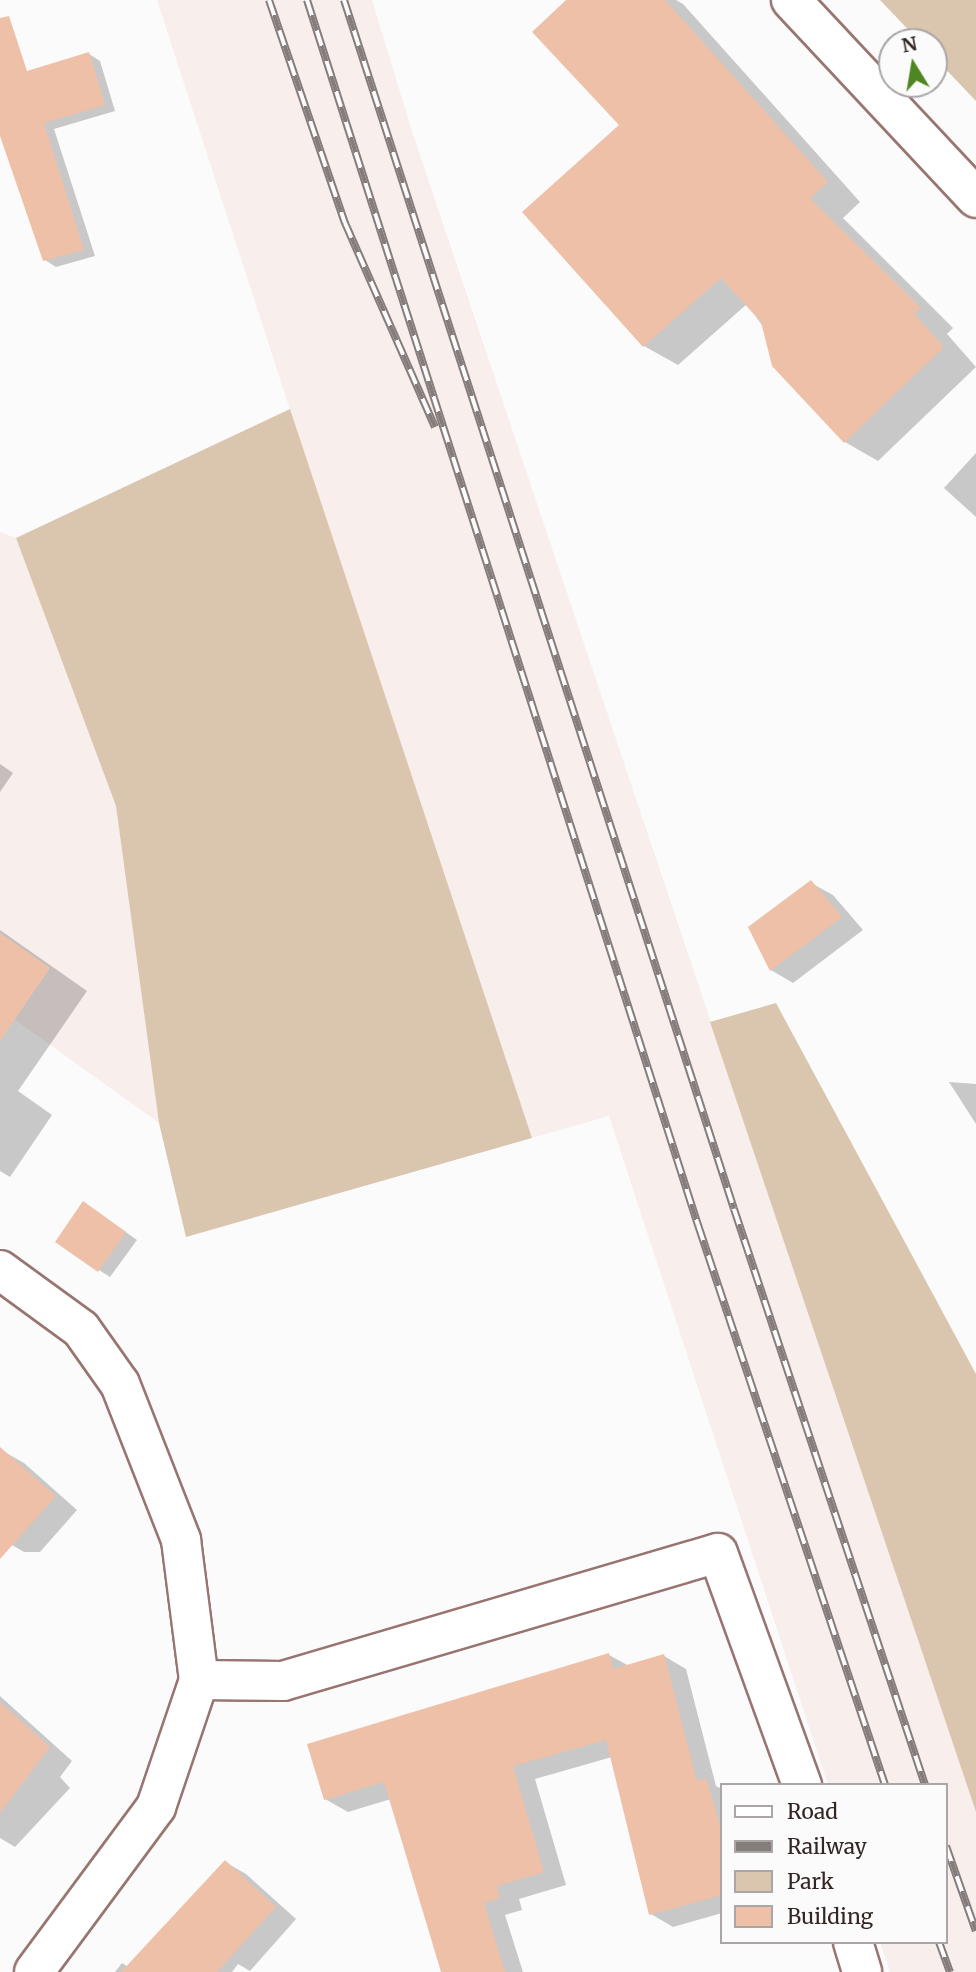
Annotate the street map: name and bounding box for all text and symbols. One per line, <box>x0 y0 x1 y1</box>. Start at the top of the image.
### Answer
north arrow <box>878 28 948 98</box>
text: N <box>900 31 919 58</box>
legend <box>720 1783 948 1944</box>
text: Road <box>787 1798 838 1825</box>
text: Railway <box>787 1833 867 1860</box>
text: Park <box>787 1868 834 1895</box>
text: Building <box>787 1903 873 1930</box>

